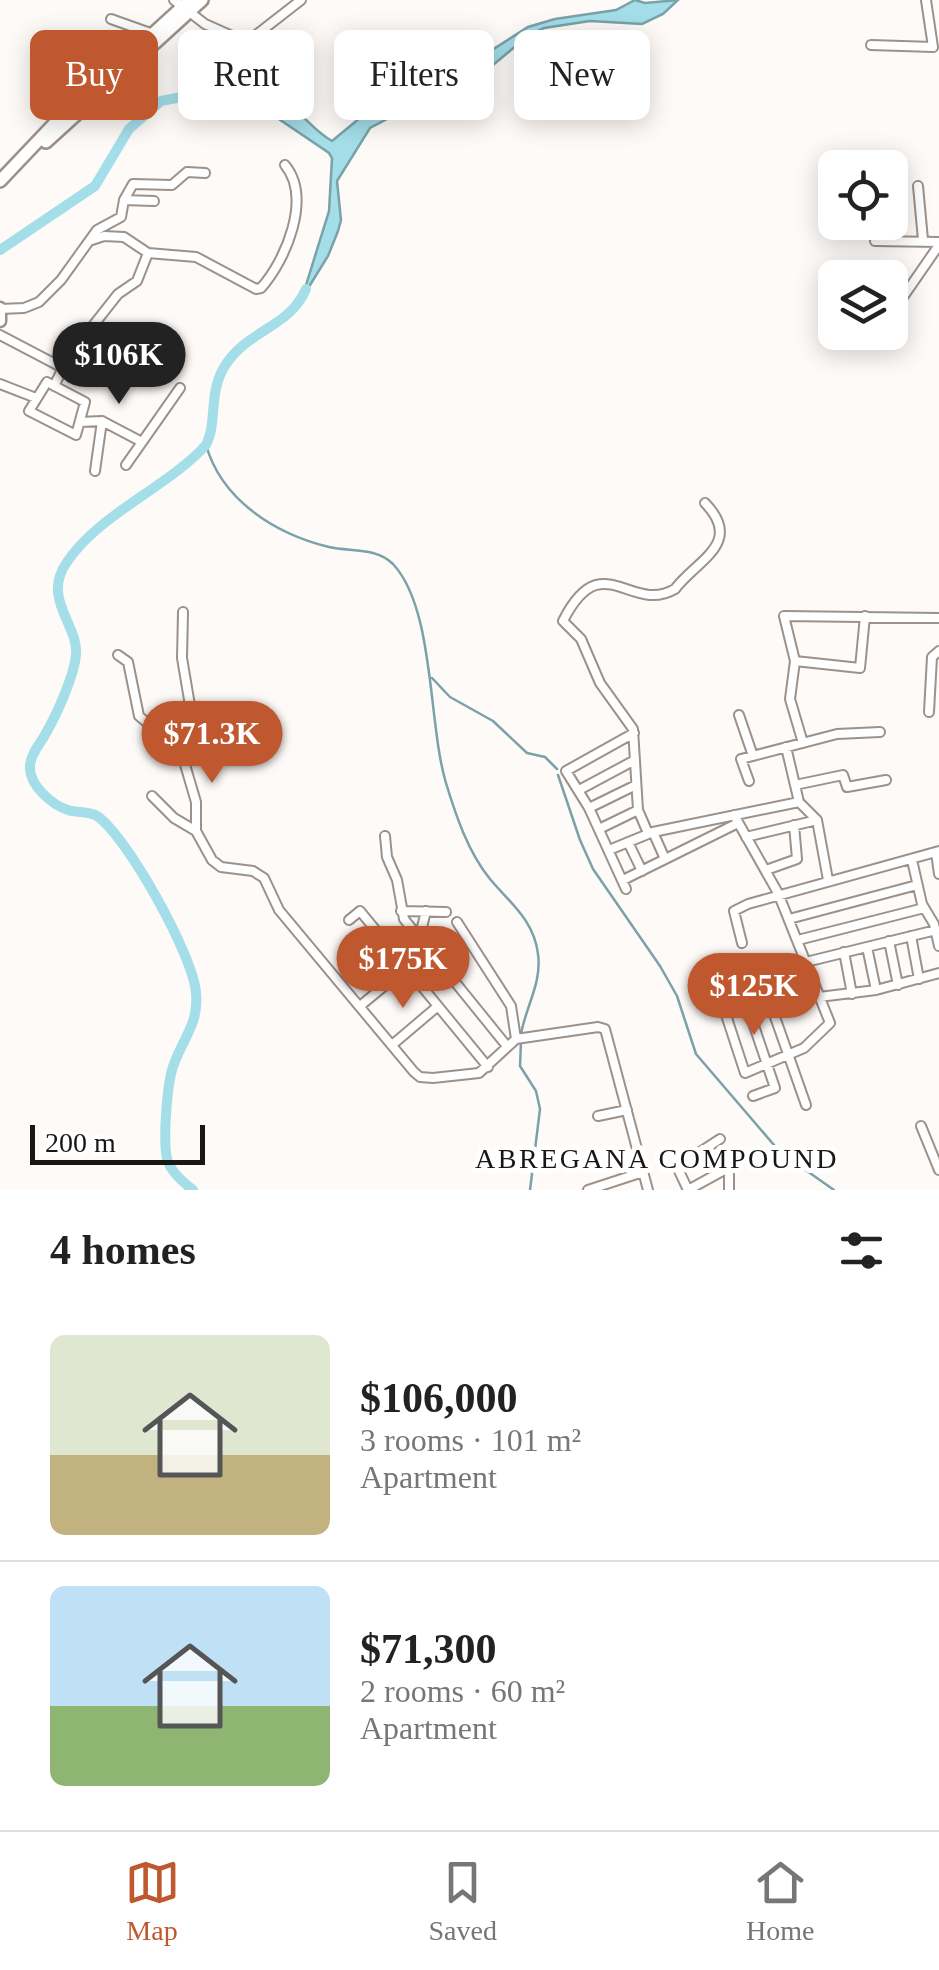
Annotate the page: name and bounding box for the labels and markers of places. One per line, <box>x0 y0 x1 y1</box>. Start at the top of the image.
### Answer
pin: $106K <box>49 322 189 407</box>
pin: $71.3K <box>131 701 293 786</box>
pin: $175K <box>333 926 473 1011</box>
pin: $125K <box>684 953 824 1038</box>

